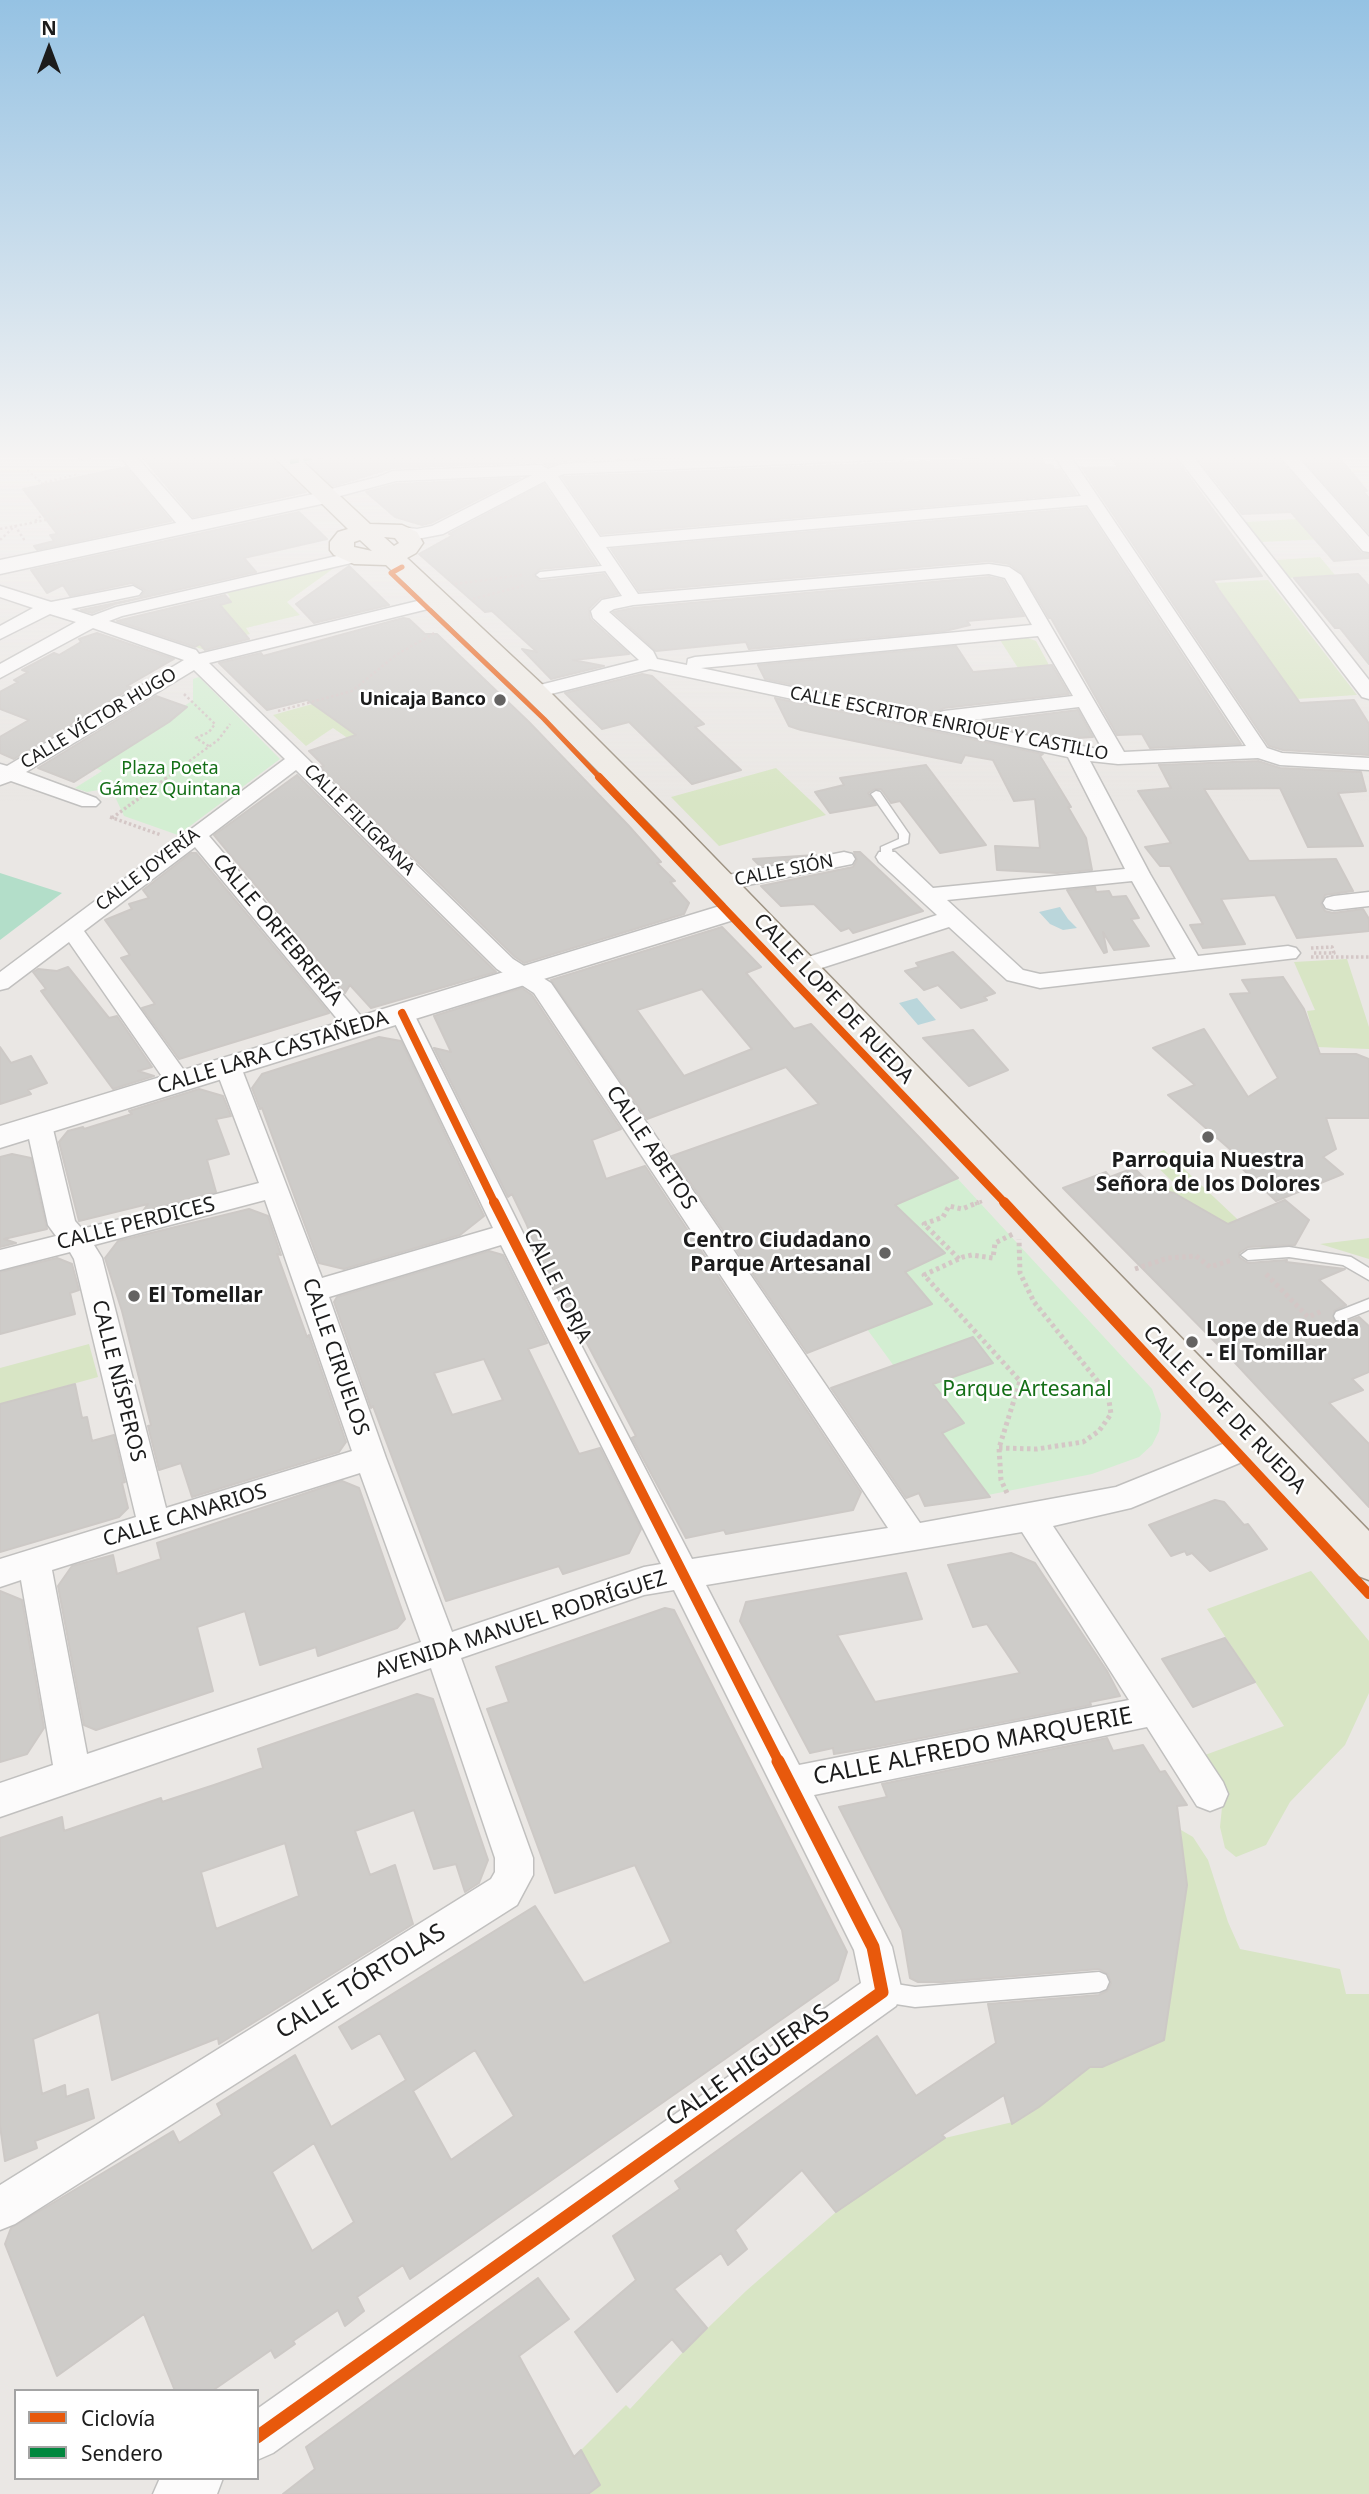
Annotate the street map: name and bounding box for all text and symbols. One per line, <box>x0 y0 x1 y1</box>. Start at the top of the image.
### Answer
north arrow <box>14 14 84 84</box>
text: N <box>41 15 57 41</box>
street label: CALLE VÍCTOR HUGO <box>17 664 181 774</box>
street label: CALLE ESCRITOR ENRIQUE Y CASTILLO <box>788 683 1110 765</box>
place label: Unicaja Banco <box>359 689 486 711</box>
marker: Unicaja Banco <box>492 692 508 708</box>
park label: Plaza Poeta Gámez Quintana <box>99 758 241 800</box>
street label: CALLE FILIGRANA <box>299 760 419 880</box>
street label: CALLE JOYERÍA <box>92 824 204 916</box>
street label: CALLE ORFEBRERÍA <box>206 849 348 1011</box>
street label: CALLE SIÓN <box>733 851 835 891</box>
street label: CALLE LOPE DE RUEDA <box>748 909 918 1089</box>
street label: CALLE LARA CASTAÑEDA <box>155 1006 391 1100</box>
street label: CALLE ABETOS <box>600 1081 702 1215</box>
marker: Parroquia Nuestra Señora de los Dolores <box>1200 1129 1216 1145</box>
place label: Parroquia Nuestra Señora de los Dolores <box>1096 1148 1320 1198</box>
street label: CALLE PERDICES <box>54 1192 218 1256</box>
street label: CALLE FORJA <box>517 1224 597 1348</box>
place label: Centro Ciudadano Parque Artesanal <box>683 1228 871 1278</box>
marker: Centro Ciudadano Parque Artesanal <box>877 1245 893 1261</box>
street label: CALLE CIRUELOS <box>296 1275 374 1439</box>
place label: El Tomellar <box>148 1283 263 1309</box>
marker: El Tomellar <box>126 1288 142 1304</box>
street label: CALLE NÍSPEROS <box>86 1298 150 1464</box>
place label: Lope de Rueda - El Tomillar <box>1206 1317 1359 1367</box>
street label: CALLE LOPE DE RUEDA <box>1137 1321 1311 1499</box>
marker: Lope de Rueda - El Tomillar <box>1184 1334 1200 1350</box>
park label: Parque Artesanal <box>942 1377 1112 1403</box>
street label: CALLE CANARIOS <box>100 1479 270 1553</box>
street label: AVENIDA MANUEL RODRÍGUEZ <box>372 1566 670 1684</box>
street label: CALLE ALFREDO MARQUERIE <box>811 1702 1135 1792</box>
street label: CALLE TÓRTOLAS <box>271 1918 451 2046</box>
street label: CALLE HIGUERAS <box>661 1999 835 2133</box>
legend <box>14 2389 259 2480</box>
text: Ciclovía <box>81 2404 155 2432</box>
text: Sendero <box>81 2439 163 2467</box>

